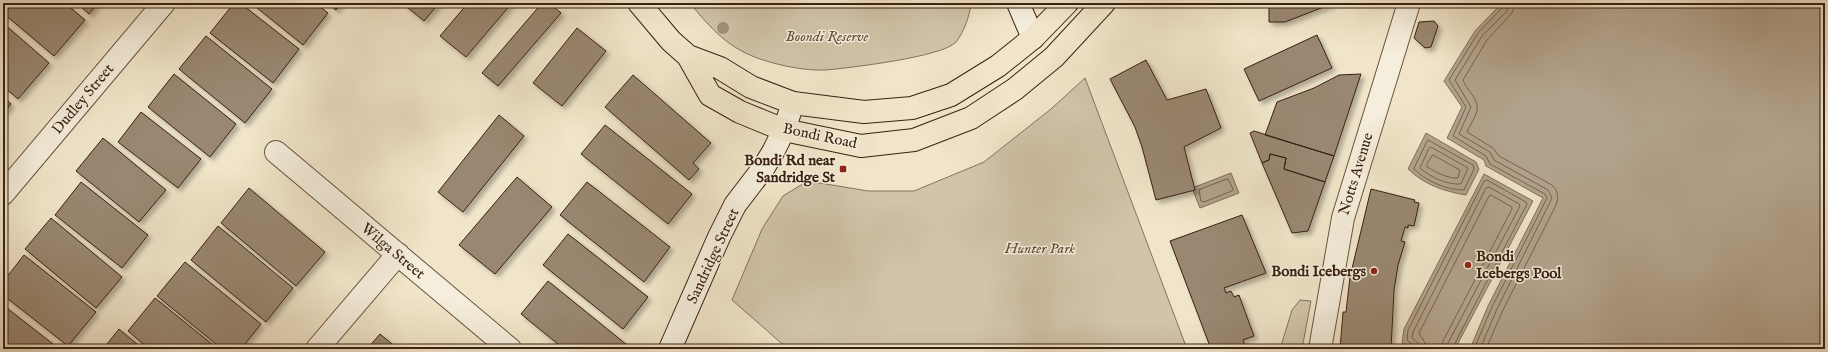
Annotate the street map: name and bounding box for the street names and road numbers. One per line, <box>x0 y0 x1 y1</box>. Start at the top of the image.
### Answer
street label: Dudley Street <box>48 60 118 138</box>
street label: Bondi Road <box>781 119 860 153</box>
street label: Notts Avenue <box>1334 130 1378 218</box>
street label: Sandridge Street <box>683 205 743 307</box>
street label: Wilga Street <box>357 219 429 283</box>

